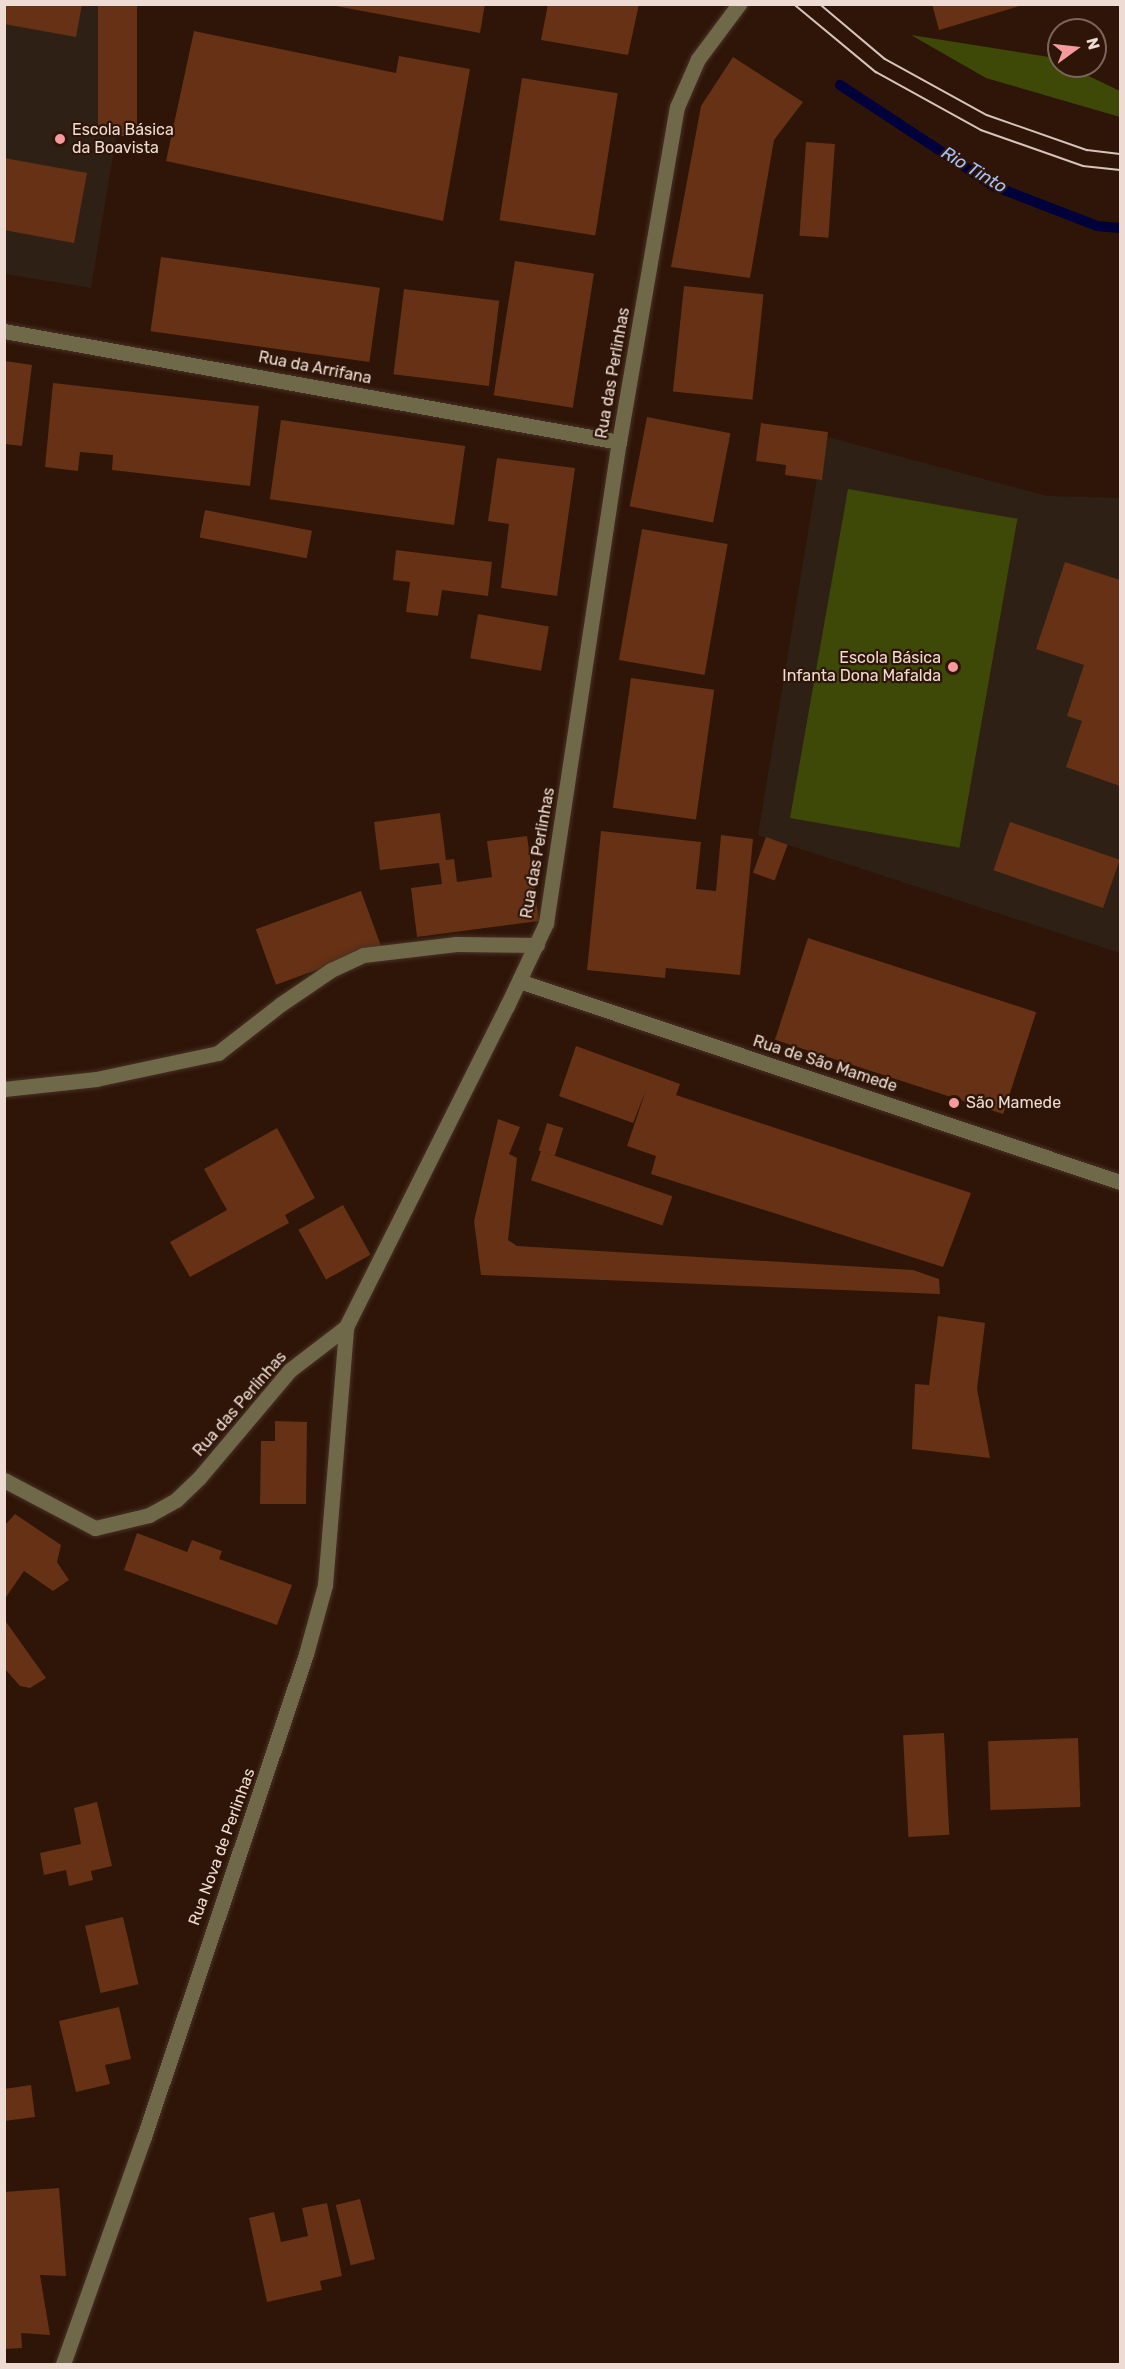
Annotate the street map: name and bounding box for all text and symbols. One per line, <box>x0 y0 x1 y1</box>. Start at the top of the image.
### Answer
north arrow <box>1047 18 1107 78</box>
text: N <box>1082 36 1104 52</box>
place label: Escola Básica da Boavista <box>72 120 174 158</box>
marker: Escola Básica da Boavista <box>53 132 67 146</box>
water label: Rio Tinto <box>937 142 1011 198</box>
street label: Rua das Perlinhas <box>592 306 634 440</box>
street label: Rua da Arrifana <box>257 348 373 388</box>
place label: Escola Básica Infanta Dona Mafalda <box>782 648 941 686</box>
marker: Escola Básica Infanta Dona Mafalda <box>946 660 960 674</box>
street label: Rua das Perlinhas <box>517 786 559 920</box>
street label: Rua de São Mamede <box>751 1032 899 1096</box>
place label: São Mamede <box>966 1093 1061 1113</box>
marker: São Mamede <box>947 1096 961 1110</box>
street label: Rua das Perlinhas <box>189 1348 291 1460</box>
street label: Rua Nova de Perlinhas <box>185 1766 259 1928</box>

